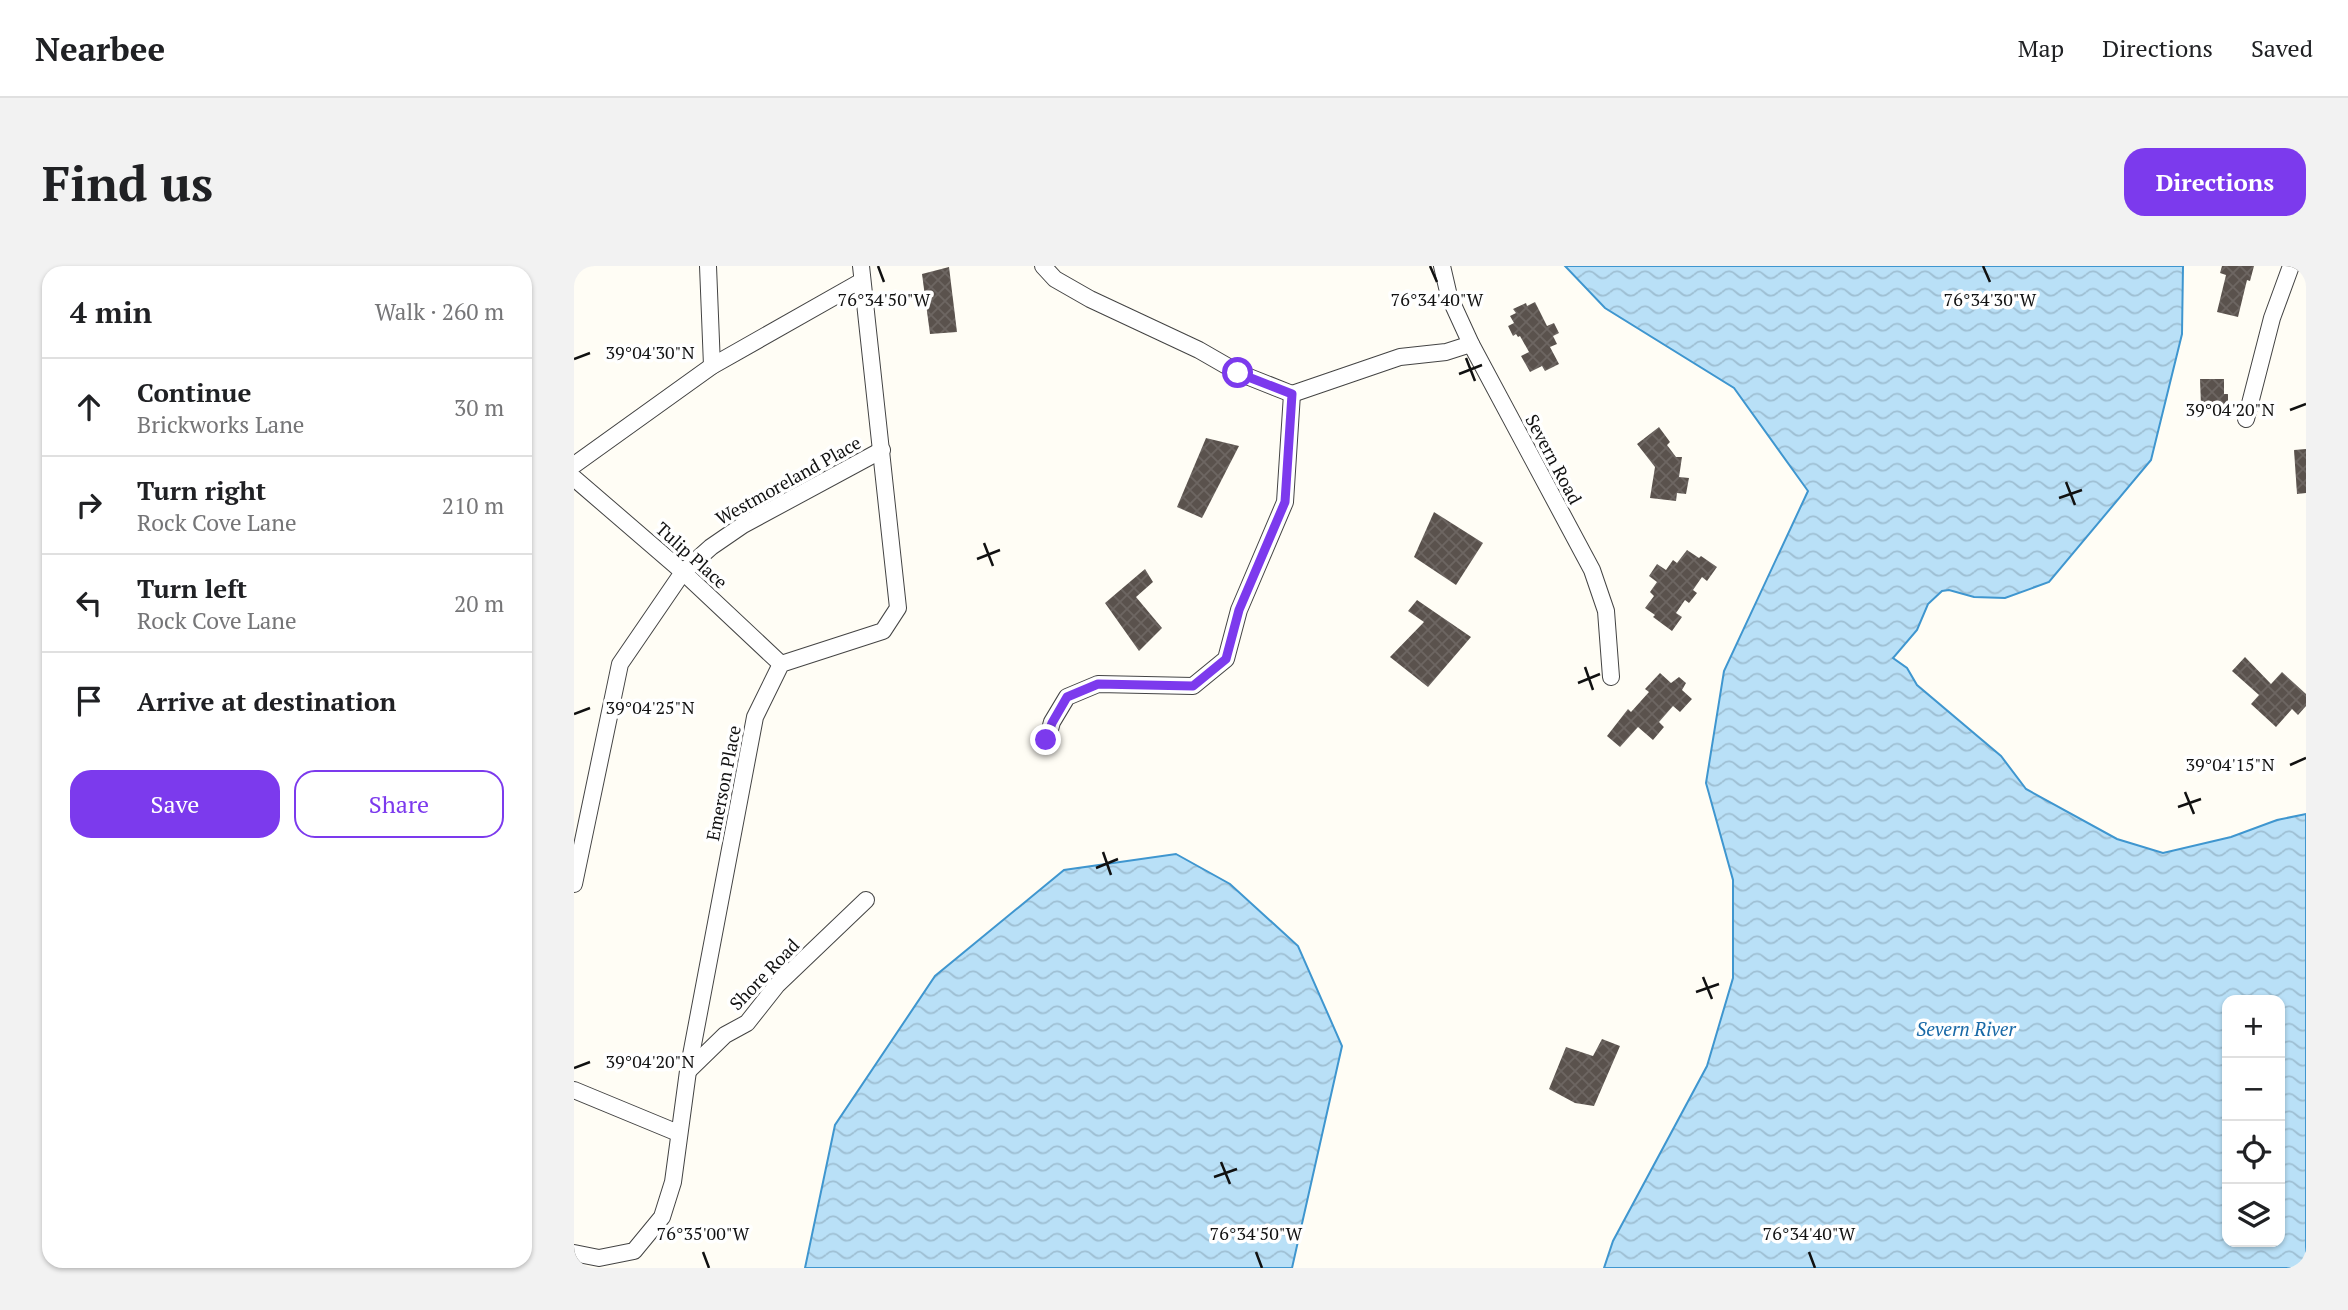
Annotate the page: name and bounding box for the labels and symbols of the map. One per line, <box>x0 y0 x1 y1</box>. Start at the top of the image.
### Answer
text: 76°34'50"W <box>838 287 931 311</box>
text: 76°34'40"W <box>1391 287 1484 311</box>
text: 76°34'30"W <box>1944 287 2037 311</box>
text: 39°04'30"N <box>605 340 695 364</box>
route start <box>1222 357 1253 388</box>
text: 39°04'20"N <box>2185 397 2275 421</box>
street label: Severn Road <box>1520 410 1588 508</box>
street label: Westmoreland Place <box>711 430 865 530</box>
street label: Tulip Place <box>651 516 733 594</box>
text: 39°04'25"N <box>605 695 695 719</box>
street label: Emerson Place <box>700 723 746 843</box>
route end <box>1030 724 1061 755</box>
text: 39°04'15"N <box>2185 752 2275 776</box>
street label: Shore Road <box>724 933 804 1015</box>
water label: Severn River <box>1916 1016 2016 1041</box>
text: 39°04'20"N <box>605 1049 695 1073</box>
text: 76°35'00"W <box>657 1221 750 1245</box>
text: 76°34'50"W <box>1210 1221 1303 1245</box>
text: 76°34'40"W <box>1763 1221 1856 1245</box>

